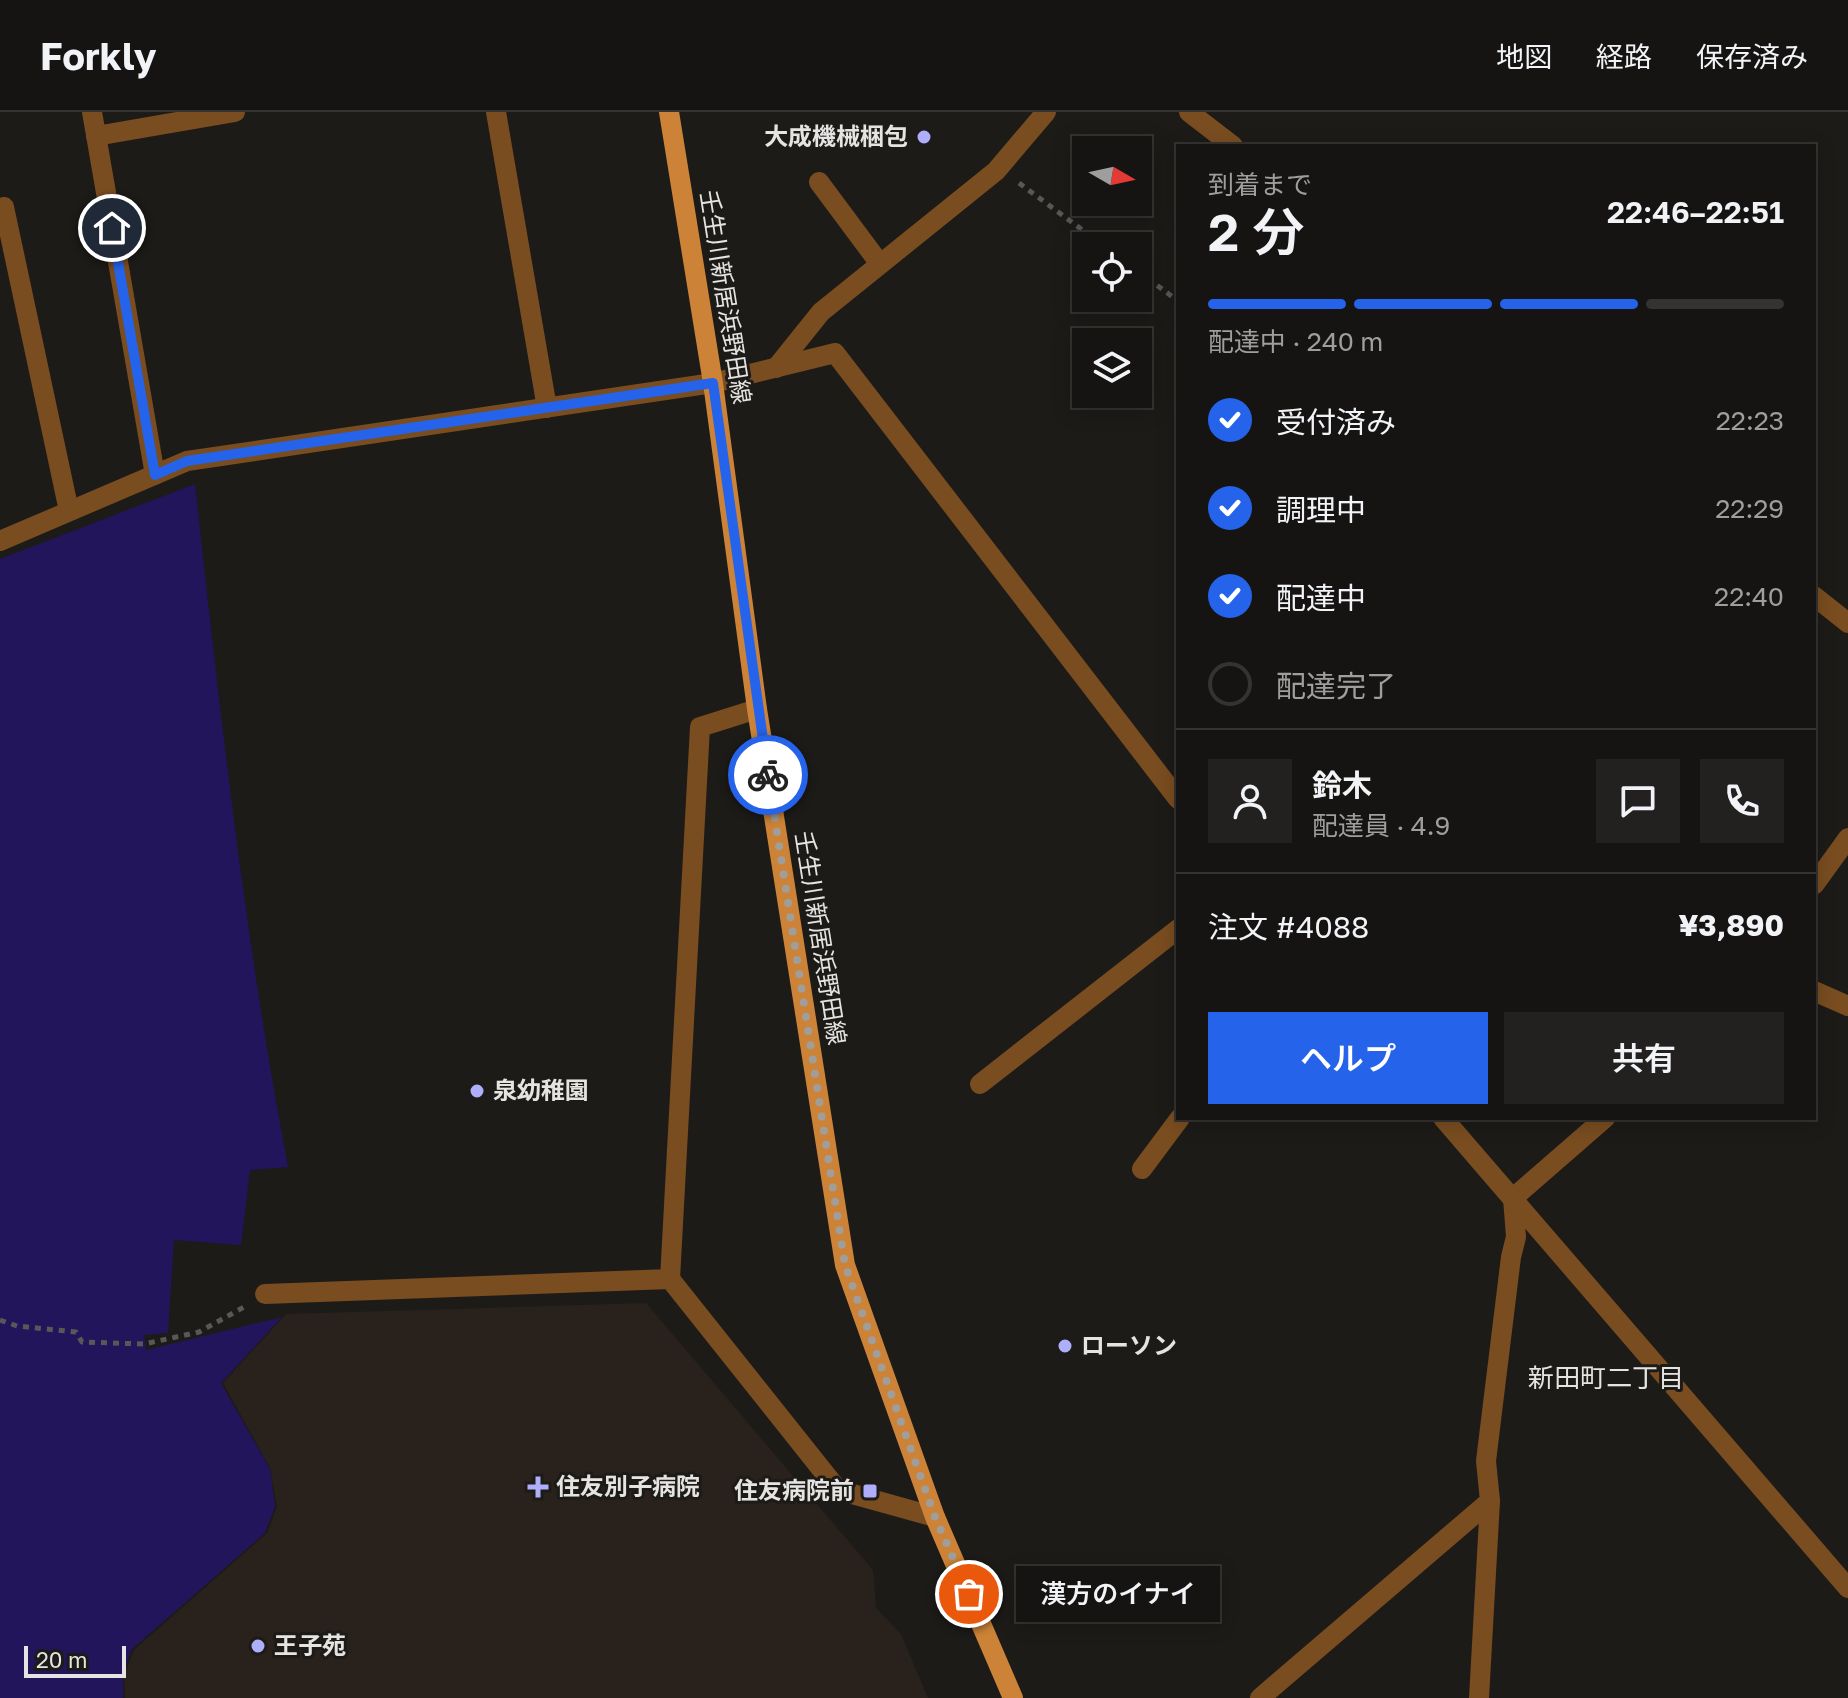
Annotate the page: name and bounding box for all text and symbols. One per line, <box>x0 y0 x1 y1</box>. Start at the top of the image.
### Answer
text: Forkly <box>40 33 157 78</box>
text: 地図 <box>1496 40 1552 73</box>
text: 経路 <box>1596 40 1652 73</box>
text: 保存済み <box>1696 40 1808 73</box>
place label: 大成機械梱包 <box>764 121 908 150</box>
marker: 大成機械梱包 <box>915 128 933 146</box>
north arrow <box>1072 136 1152 216</box>
map controls <box>1072 136 1152 408</box>
text: 到着まで <box>1208 169 1312 200</box>
street label: 壬生川新居浜野田線 <box>695 188 758 406</box>
pin <box>78 194 146 262</box>
text: 22:46–22:51 <box>1607 194 1784 230</box>
text: 2 分 <box>1208 200 1304 262</box>
icon: home <box>90 206 134 250</box>
button: locate <box>1072 232 1152 312</box>
text: 配達中 · 240 m <box>1208 326 1383 357</box>
button: layers <box>1072 328 1152 408</box>
icon: check <box>1208 398 1252 442</box>
text: 受付済み <box>1276 404 1396 440</box>
text: 22:23 <box>1716 405 1784 436</box>
icon: check <box>1208 486 1252 530</box>
text: 調理中 <box>1276 492 1366 528</box>
text: 22:29 <box>1715 493 1784 524</box>
icon: check <box>1208 574 1252 618</box>
text: 配達中 <box>1276 580 1366 616</box>
text: 22:40 <box>1714 581 1784 612</box>
text: 配達完了 <box>1276 668 1396 704</box>
courier <box>728 735 808 815</box>
icon: bike <box>746 753 790 797</box>
button: person <box>1208 759 1292 843</box>
button: chat <box>1596 759 1680 843</box>
button: phone <box>1700 759 1784 843</box>
text: 鈴木 <box>1312 767 1372 803</box>
text: 配達員 · 4.9 <box>1312 810 1450 841</box>
street label: 壬生川新居浜野田線 <box>790 829 853 1047</box>
text: ¥3,890 <box>1679 907 1784 943</box>
text: 注文 #4088 <box>1208 909 1369 945</box>
button: ヘルプ <box>1208 1012 1488 1104</box>
button: 共有 <box>1504 1012 1784 1104</box>
place label: 泉幼稚園 <box>493 1075 589 1104</box>
marker: 泉幼稚園 <box>468 1082 486 1100</box>
place label: ローソン <box>1081 1330 1177 1359</box>
marker: ローソン <box>1056 1337 1074 1355</box>
district label: 新田町二丁目 <box>1528 1362 1684 1393</box>
place label: 住友別子病院 <box>556 1471 700 1500</box>
place label: 住友病院前 <box>734 1475 854 1504</box>
marker: 住友別子病院 <box>527 1476 549 1498</box>
marker: 住友病院前 <box>861 1482 879 1500</box>
pin <box>935 1560 1003 1628</box>
callout: 漢方のイナイ <box>1017 1566 1221 1622</box>
icon: bag <box>947 1572 991 1616</box>
text: 漢方のイナイ <box>1040 1578 1196 1609</box>
place label: 王子苑 <box>274 1630 346 1659</box>
marker: 王子苑 <box>249 1637 267 1655</box>
scale bar <box>24 1642 126 1678</box>
text: 20 m <box>36 1646 87 1673</box>

